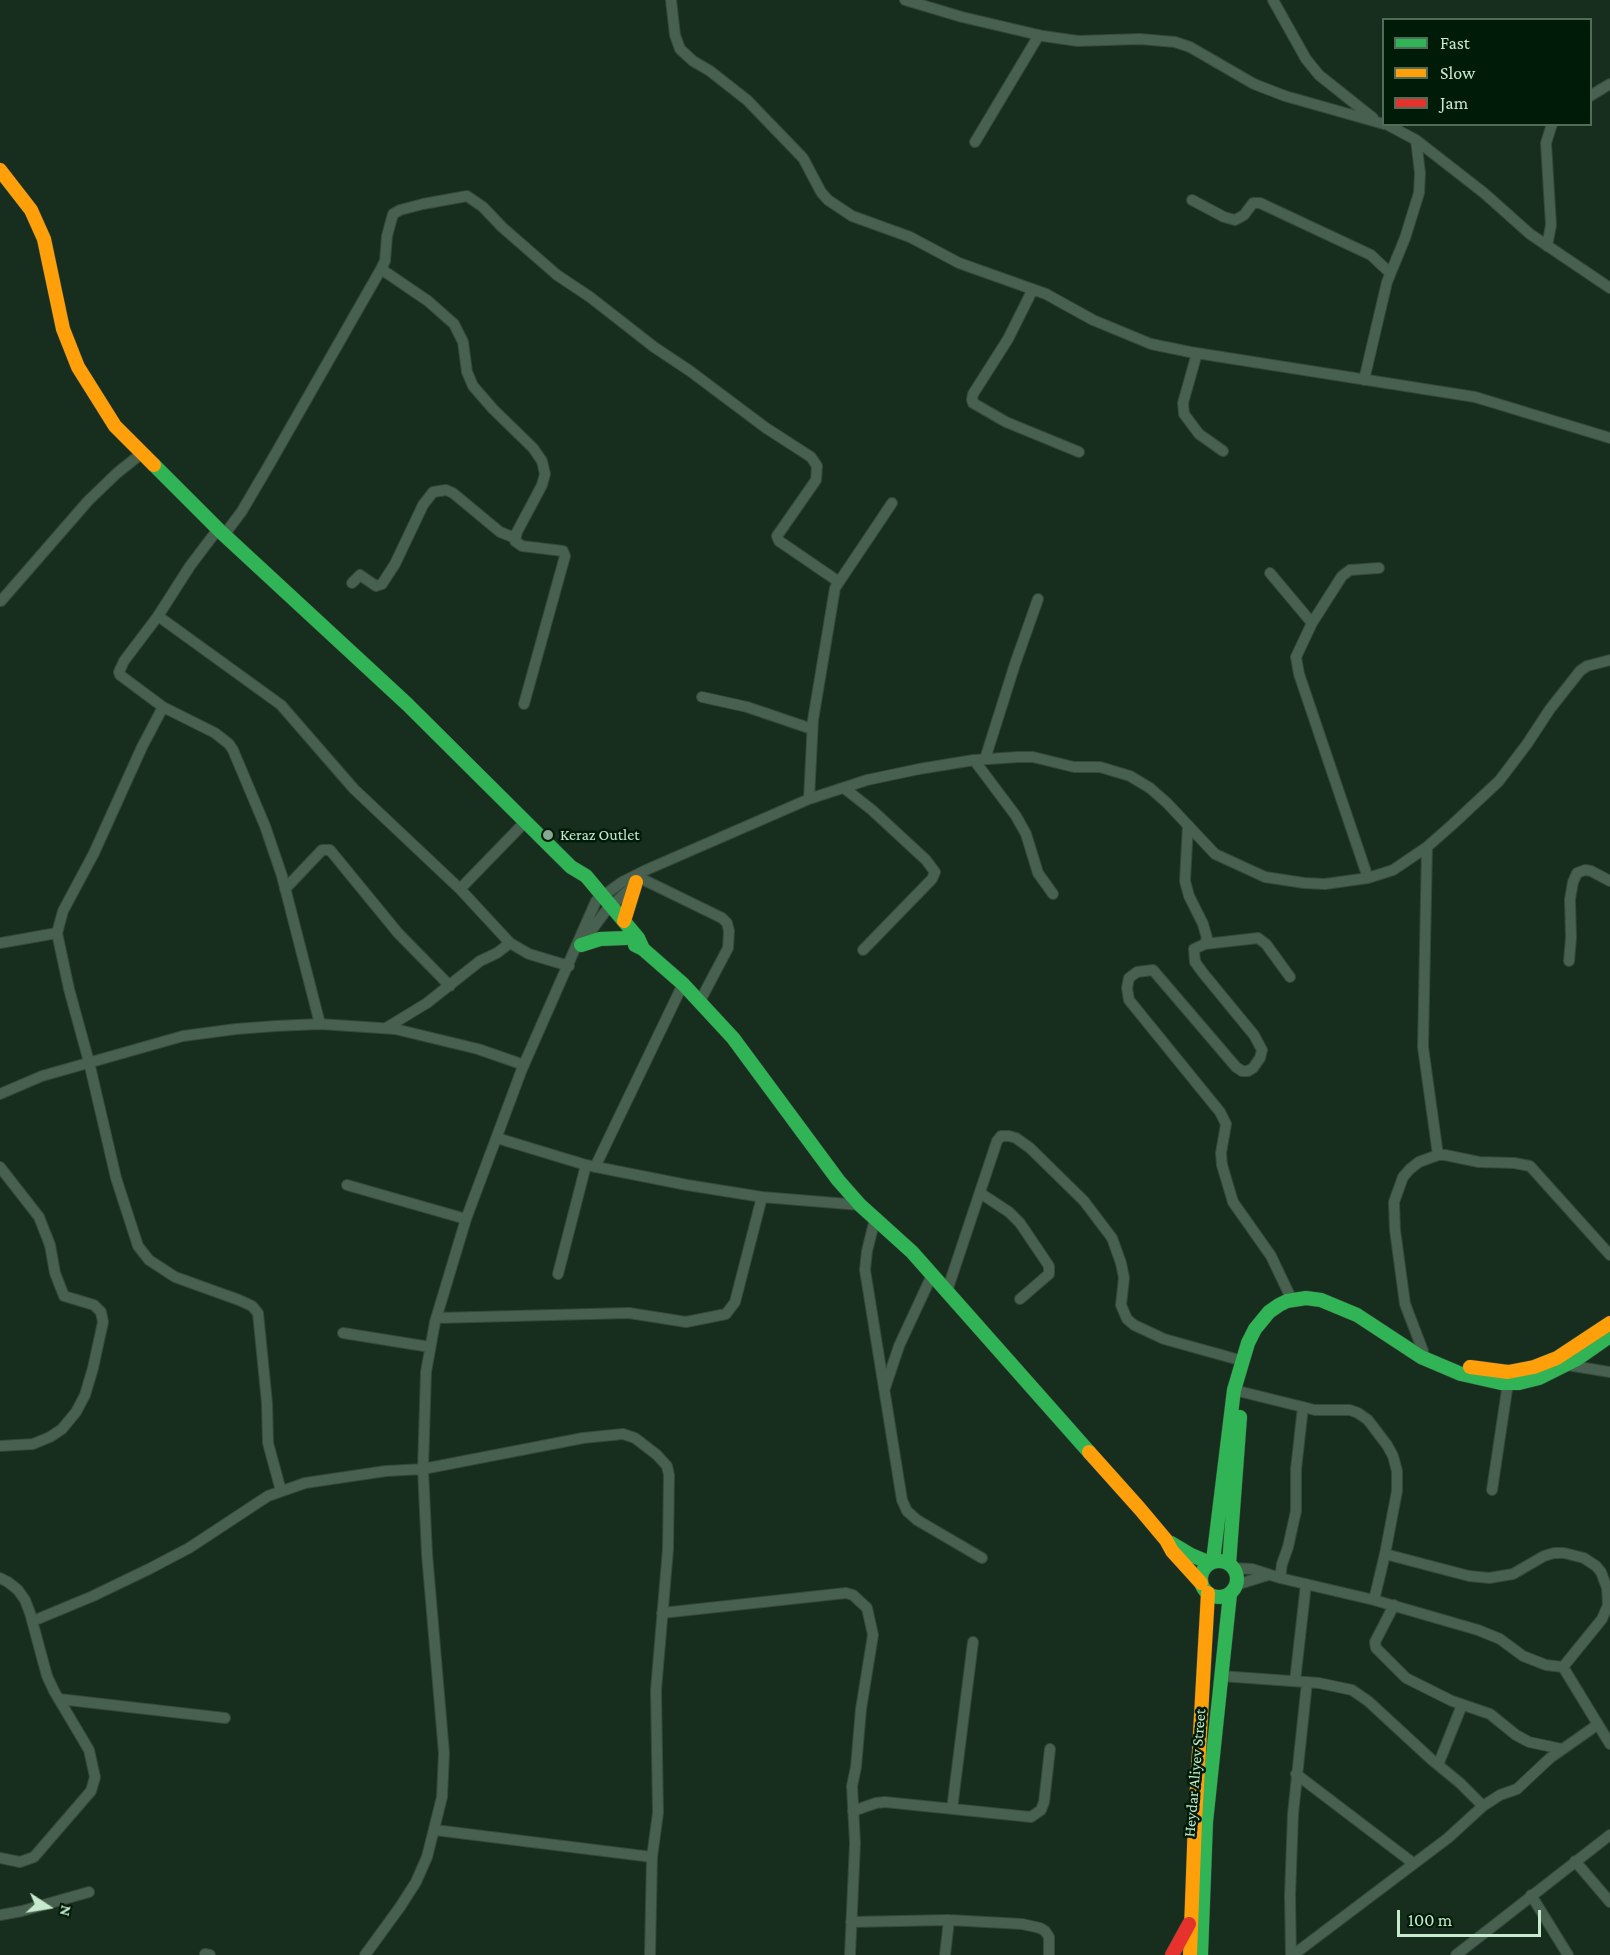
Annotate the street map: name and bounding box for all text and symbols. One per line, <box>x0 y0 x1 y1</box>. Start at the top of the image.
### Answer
legend <box>1382 18 1592 126</box>
text: Fast <box>1440 33 1470 53</box>
text: Slow <box>1440 63 1475 83</box>
text: Jam <box>1440 93 1468 113</box>
place label: Keraz Outlet <box>560 825 640 845</box>
marker: Keraz Outlet <box>541 828 555 842</box>
street label: Heydar Aliyev Street <box>1180 1708 1210 1838</box>
north arrow <box>18 1877 78 1937</box>
scale bar <box>1400 1898 1544 1936</box>
text: N <box>57 1904 76 1918</box>
text: 100 m <box>1408 1910 1452 1930</box>

